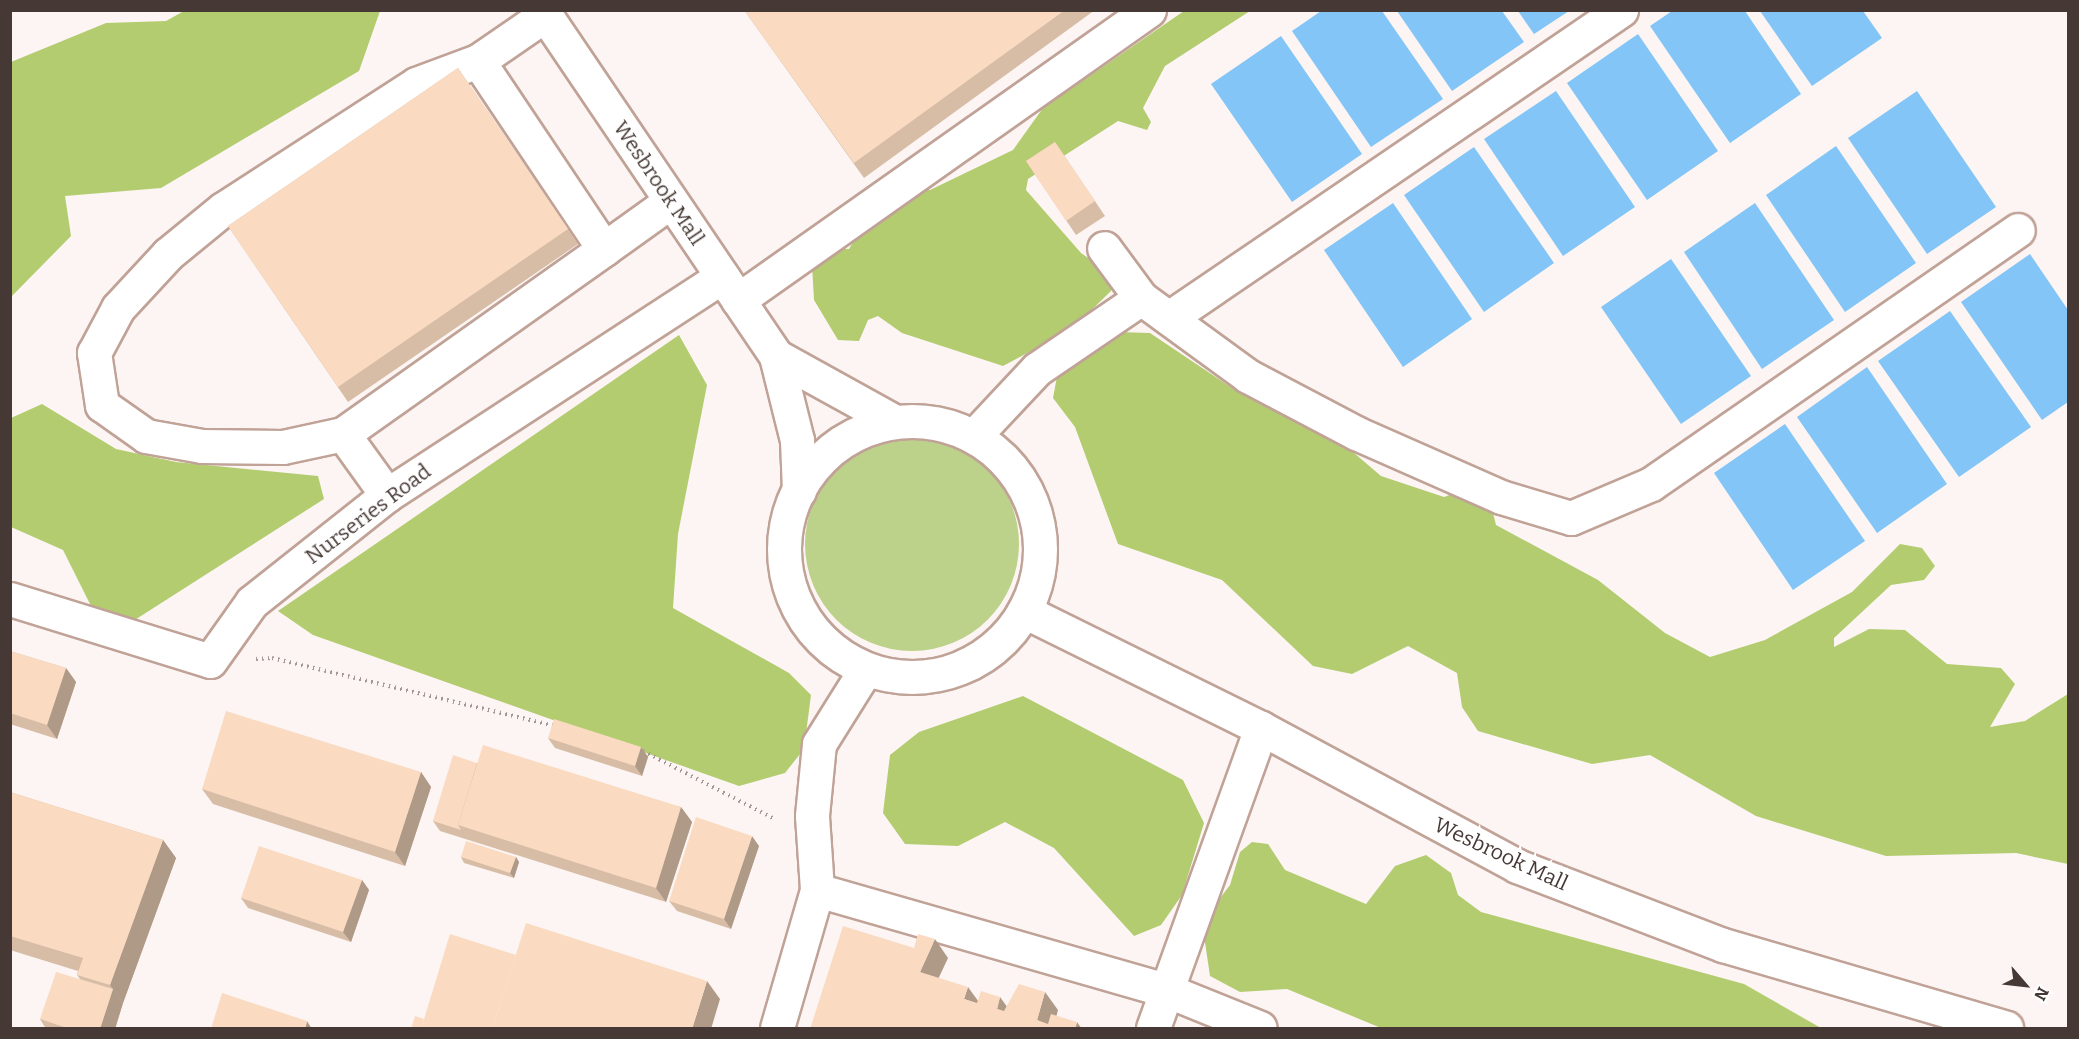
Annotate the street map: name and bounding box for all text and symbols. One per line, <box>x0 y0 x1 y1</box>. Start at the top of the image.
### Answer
street label: Wesbrook Mall <box>608 116 710 250</box>
street label: Nurseries Road <box>300 459 436 569</box>
street label: Wesbrook Mall <box>1430 812 1572 896</box>
north arrow <box>1995 955 2055 1015</box>
text: N <box>2030 984 2053 1004</box>

